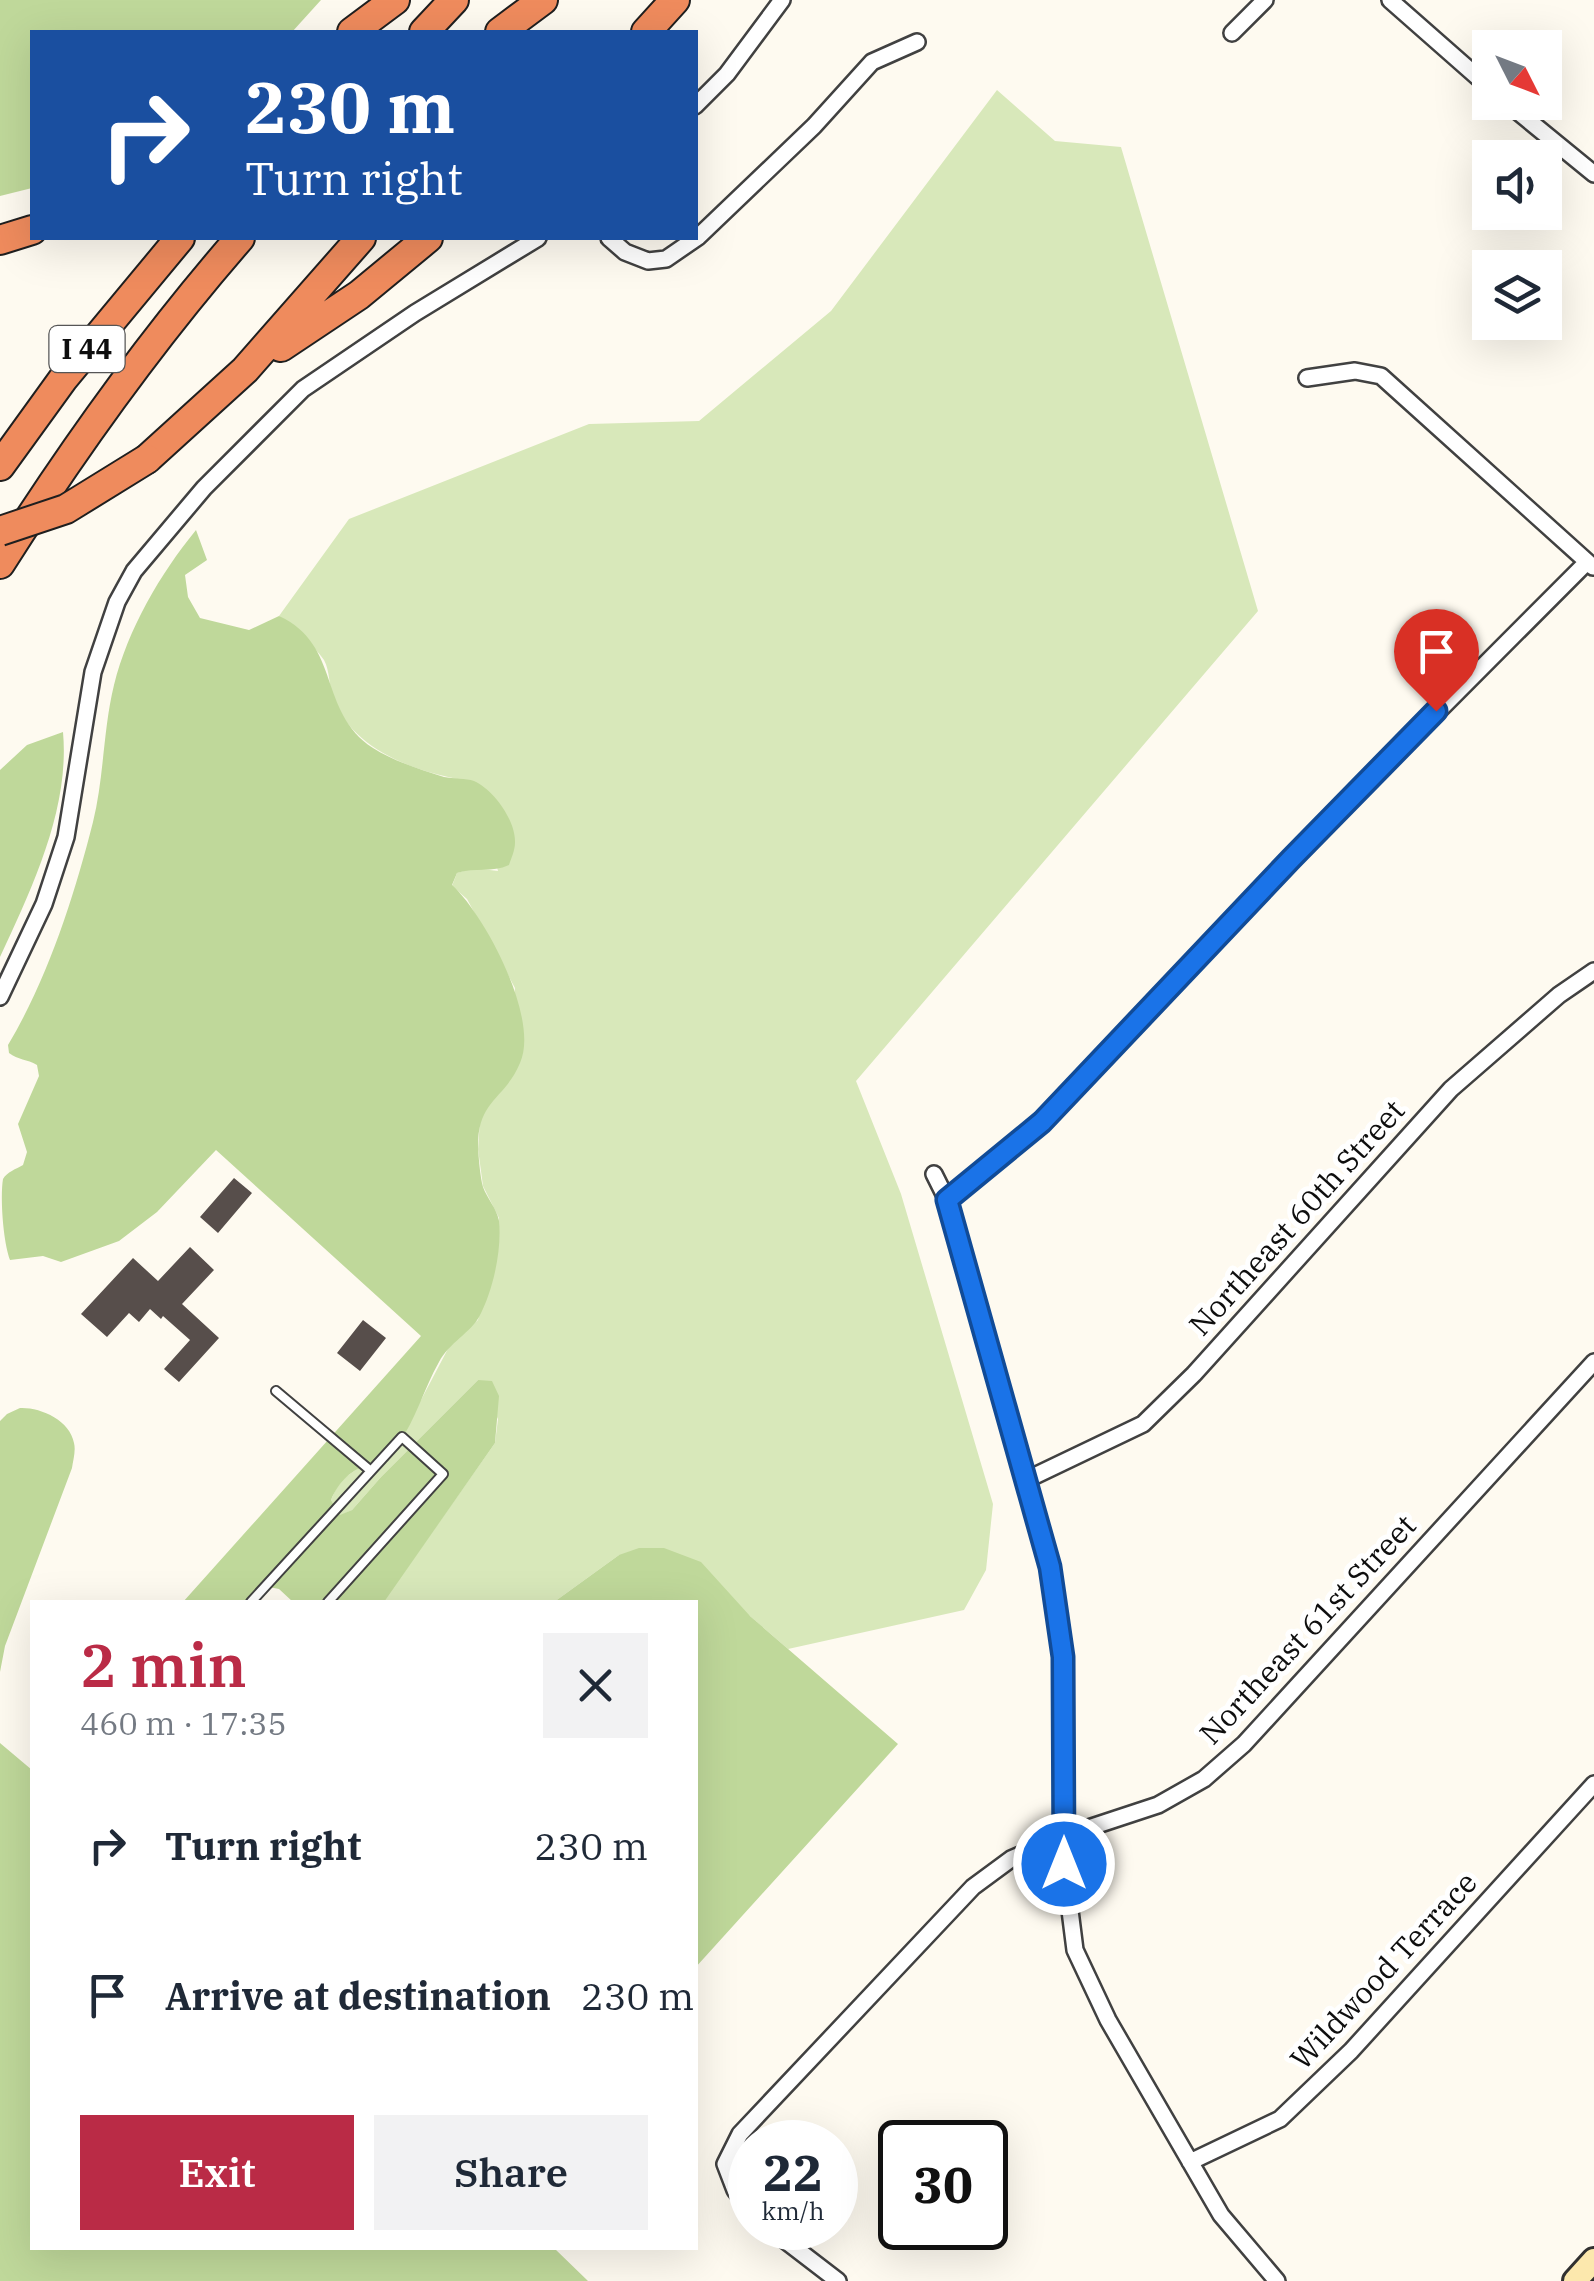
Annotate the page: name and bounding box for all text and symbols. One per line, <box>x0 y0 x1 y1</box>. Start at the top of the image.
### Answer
north arrow <box>1472 30 1562 120</box>
map controls <box>1472 30 1562 340</box>
text: 230 m <box>245 61 455 152</box>
icon: right <box>80 70 210 200</box>
button: sound <box>1472 140 1562 230</box>
text: Turn right <box>245 149 463 207</box>
button: layers <box>1472 250 1562 340</box>
road number: I 44 <box>49 326 124 372</box>
pin <box>1394 609 1479 712</box>
icon: arrive <box>1409 624 1464 679</box>
street label: Northeast 60th Street <box>1180 1091 1412 1343</box>
street label: Northeast 61st Street <box>1190 1506 1423 1752</box>
text: 2 min <box>80 1625 247 1704</box>
button: close <box>543 1633 648 1738</box>
text: 460 m · 17:35 <box>80 1702 287 1744</box>
position arrow <box>1012 1812 1116 1916</box>
icon: right <box>80 1818 135 1873</box>
text: Turn right <box>165 1821 361 1870</box>
text: 230 m <box>535 1821 648 1870</box>
street label: Wildwood Terrace <box>1281 1863 1485 2077</box>
icon: arrive <box>80 1968 135 2023</box>
text: Arrive at destination <box>165 1971 551 2020</box>
text: 230 m <box>581 1971 694 2020</box>
button: Exit <box>80 2115 354 2230</box>
button: Share <box>374 2115 648 2230</box>
speed limit sign: 30 <box>878 2120 1008 2250</box>
text: 22 <box>763 2140 823 2205</box>
text: km/h <box>761 2194 825 2227</box>

